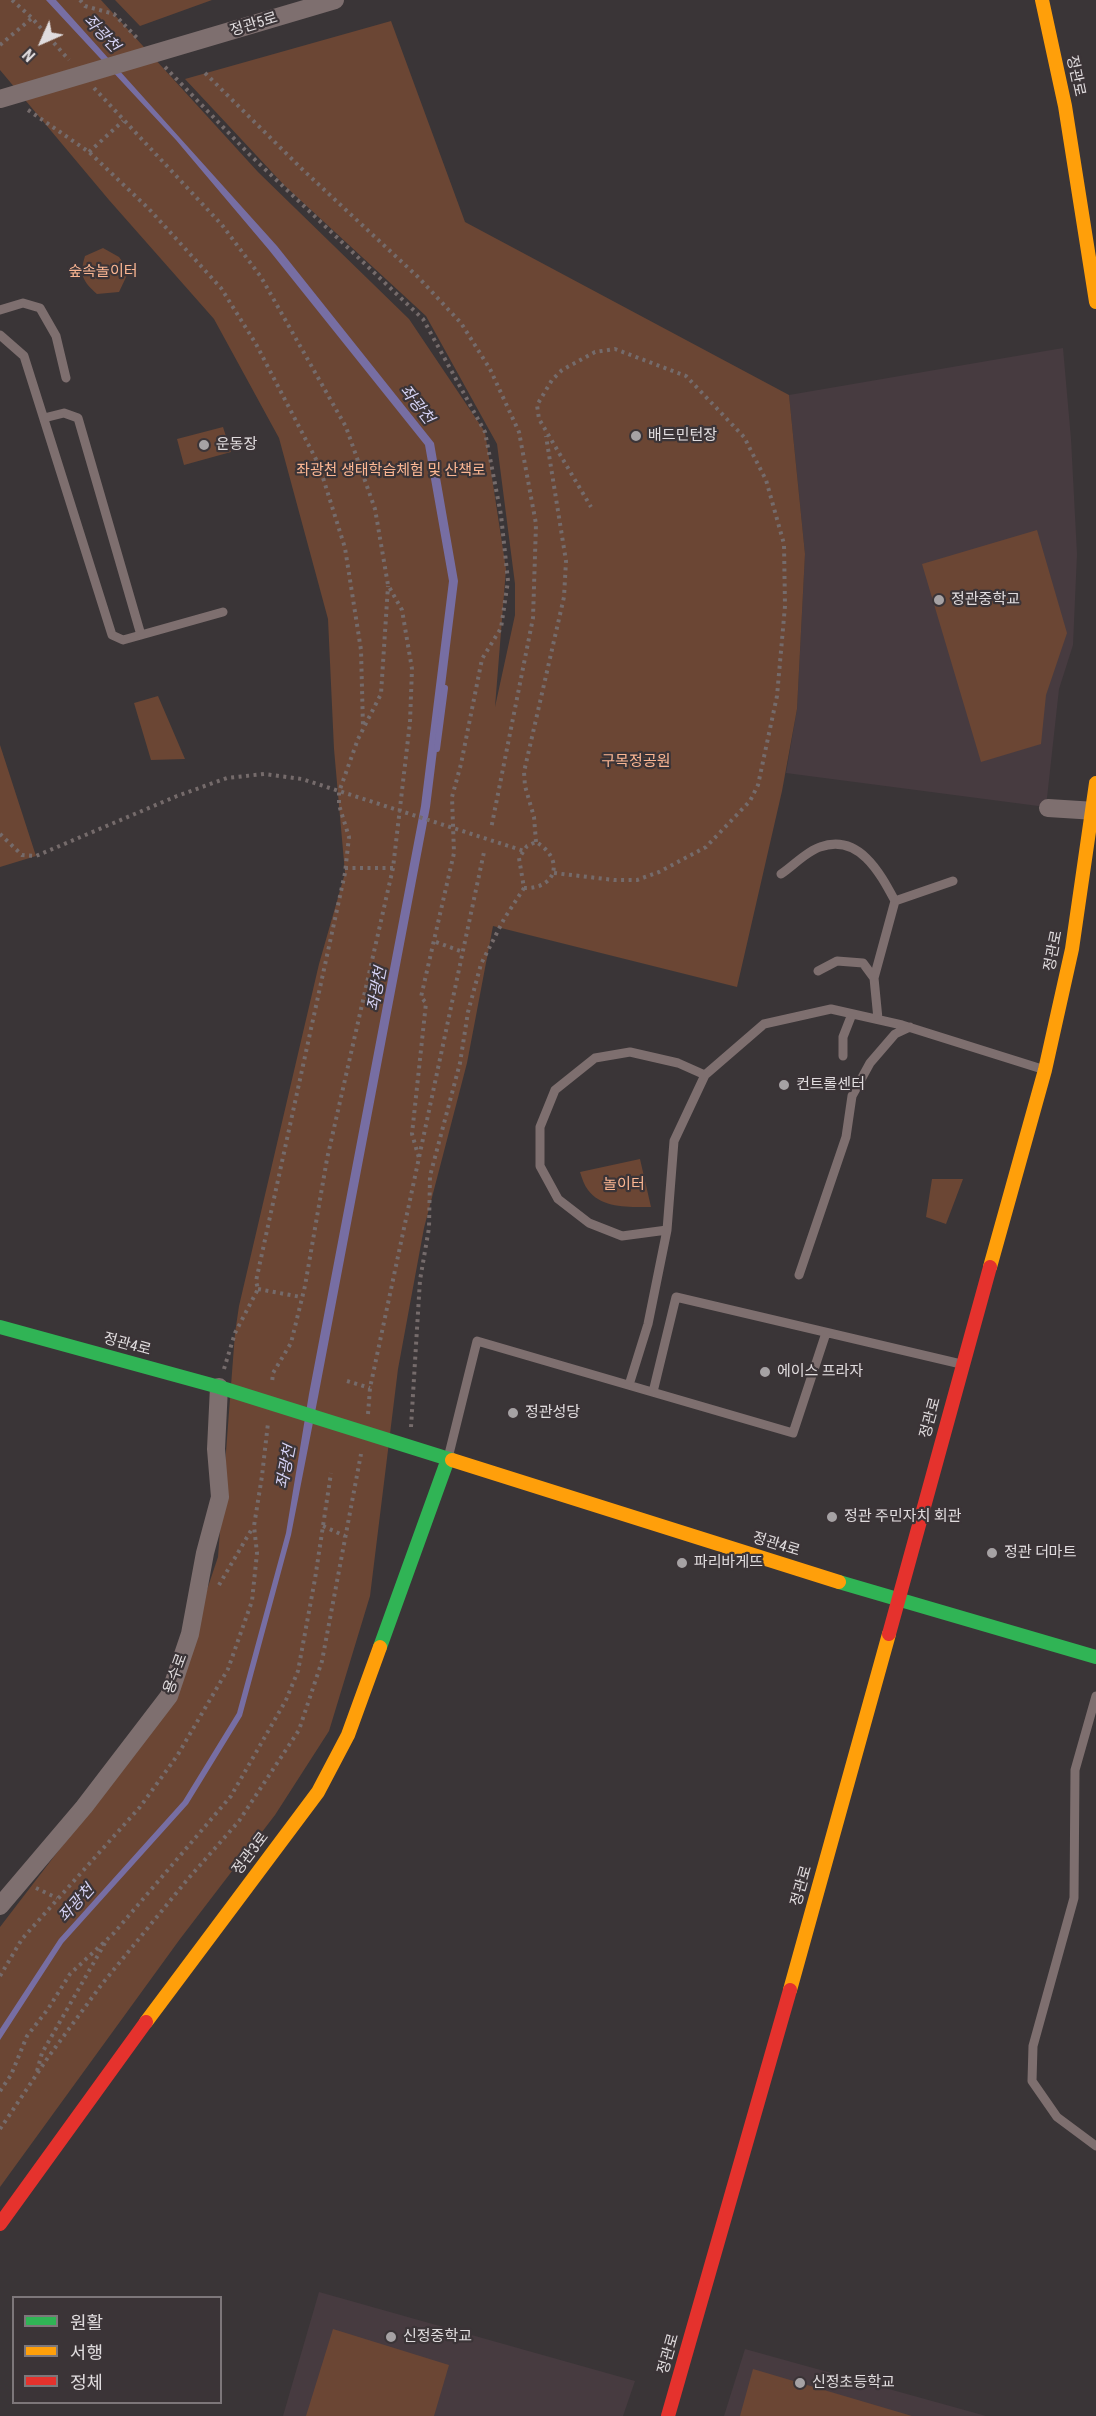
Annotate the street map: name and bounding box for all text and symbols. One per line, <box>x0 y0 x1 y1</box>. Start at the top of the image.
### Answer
street label: 정관5로 <box>228 9 280 41</box>
water label: 좌광천 <box>79 11 123 57</box>
north arrow <box>12 12 72 72</box>
text: N <box>19 45 39 65</box>
street label: 정관로 <box>1062 54 1088 98</box>
park label: 숲속놀이터 <box>69 263 137 281</box>
water label: 좌광천 <box>395 382 437 428</box>
place label: 배드민턴장 <box>648 427 717 445</box>
marker: 배드민턴장 <box>629 429 643 443</box>
place label: 운동장 <box>216 436 257 454</box>
marker: 운동장 <box>197 438 211 452</box>
park label: 좌광천 생태학습체험 및 산책로 <box>296 462 486 480</box>
place label: 정관중학교 <box>951 591 1020 609</box>
marker: 정관중학교 <box>932 593 946 607</box>
park label: 구목정공원 <box>602 753 670 771</box>
street label: 정관로 <box>1041 929 1067 973</box>
water label: 좌광천 <box>364 965 392 1013</box>
place label: 컨트롤센터 <box>796 1076 865 1094</box>
marker: 컨트롤센터 <box>777 1078 791 1092</box>
park label: 놀이터 <box>603 1176 645 1194</box>
street label: 정관4로 <box>101 1330 153 1360</box>
place label: 에이스 프라자 <box>777 1363 863 1381</box>
marker: 에이스 프라자 <box>758 1365 772 1379</box>
street label: 정관로 <box>917 1396 945 1440</box>
place label: 정관성당 <box>525 1404 580 1422</box>
marker: 정관성당 <box>506 1406 520 1420</box>
water label: 좌광천 <box>273 1443 301 1491</box>
place label: 정관 주민자치 회관 <box>844 1508 961 1526</box>
marker: 정관 주민자치 회관 <box>825 1510 839 1524</box>
street label: 정관4로 <box>750 1529 802 1561</box>
place label: 정관 더마트 <box>1004 1544 1076 1562</box>
marker: 정관 더마트 <box>985 1546 999 1560</box>
place label: 파리바게뜨 <box>694 1554 763 1572</box>
marker: 파리바게뜨 <box>675 1556 689 1570</box>
street label: 용수로 <box>160 1651 192 1697</box>
street label: 정관3로 <box>229 1829 273 1879</box>
street label: 정관로 <box>788 1864 816 1908</box>
water label: 좌광천 <box>55 1881 99 1927</box>
legend <box>12 2296 222 2404</box>
text: 원활 <box>70 2312 103 2333</box>
place label: 신정중학교 <box>403 2328 472 2346</box>
marker: 신정중학교 <box>384 2330 398 2344</box>
street label: 정관로 <box>655 2332 683 2376</box>
text: 서행 <box>70 2342 103 2363</box>
text: 정체 <box>70 2372 103 2393</box>
place label: 신정초등학교 <box>812 2374 895 2392</box>
marker: 신정초등학교 <box>793 2376 807 2390</box>

